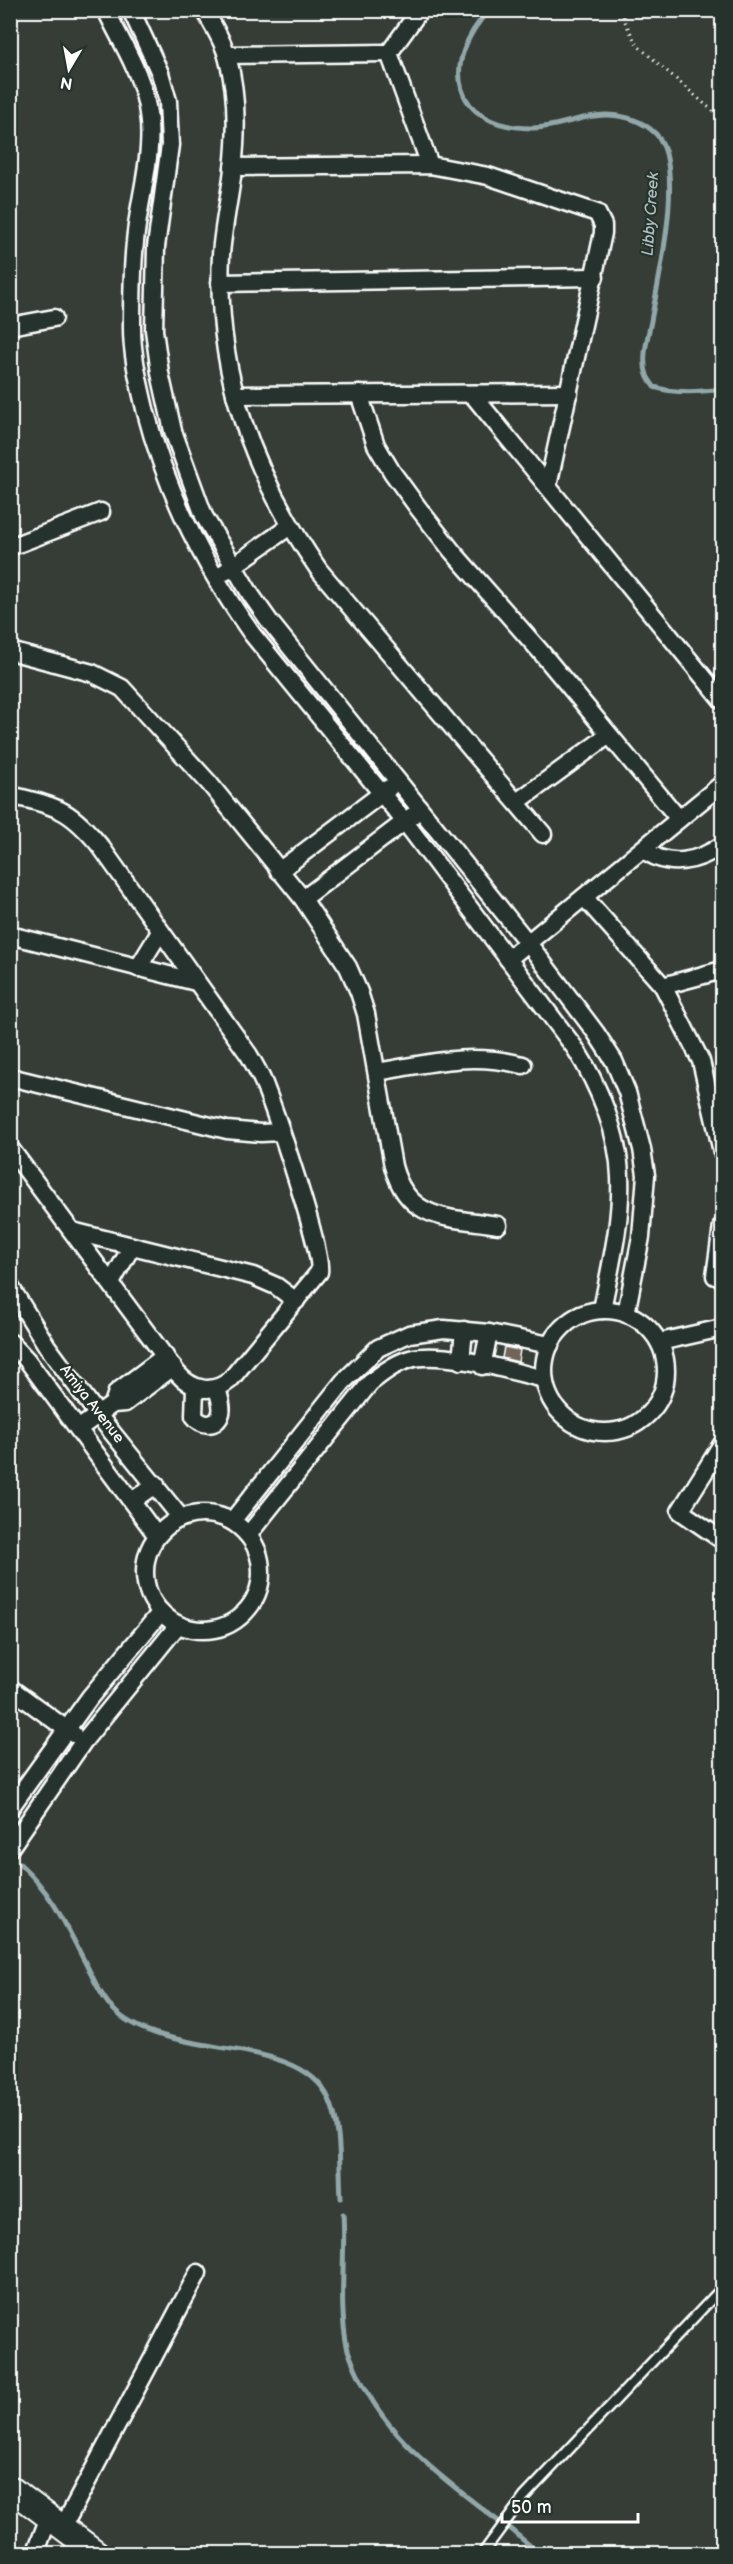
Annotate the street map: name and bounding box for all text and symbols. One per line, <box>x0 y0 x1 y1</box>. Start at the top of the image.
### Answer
north arrow <box>39 39 99 99</box>
text: N <box>59 72 74 93</box>
water label: Libby Creek <box>639 170 663 257</box>
street label: Amiya Avenue <box>55 1361 129 1447</box>
scale bar <box>502 2486 638 2524</box>
text: 50 m <box>511 2497 552 2518</box>

